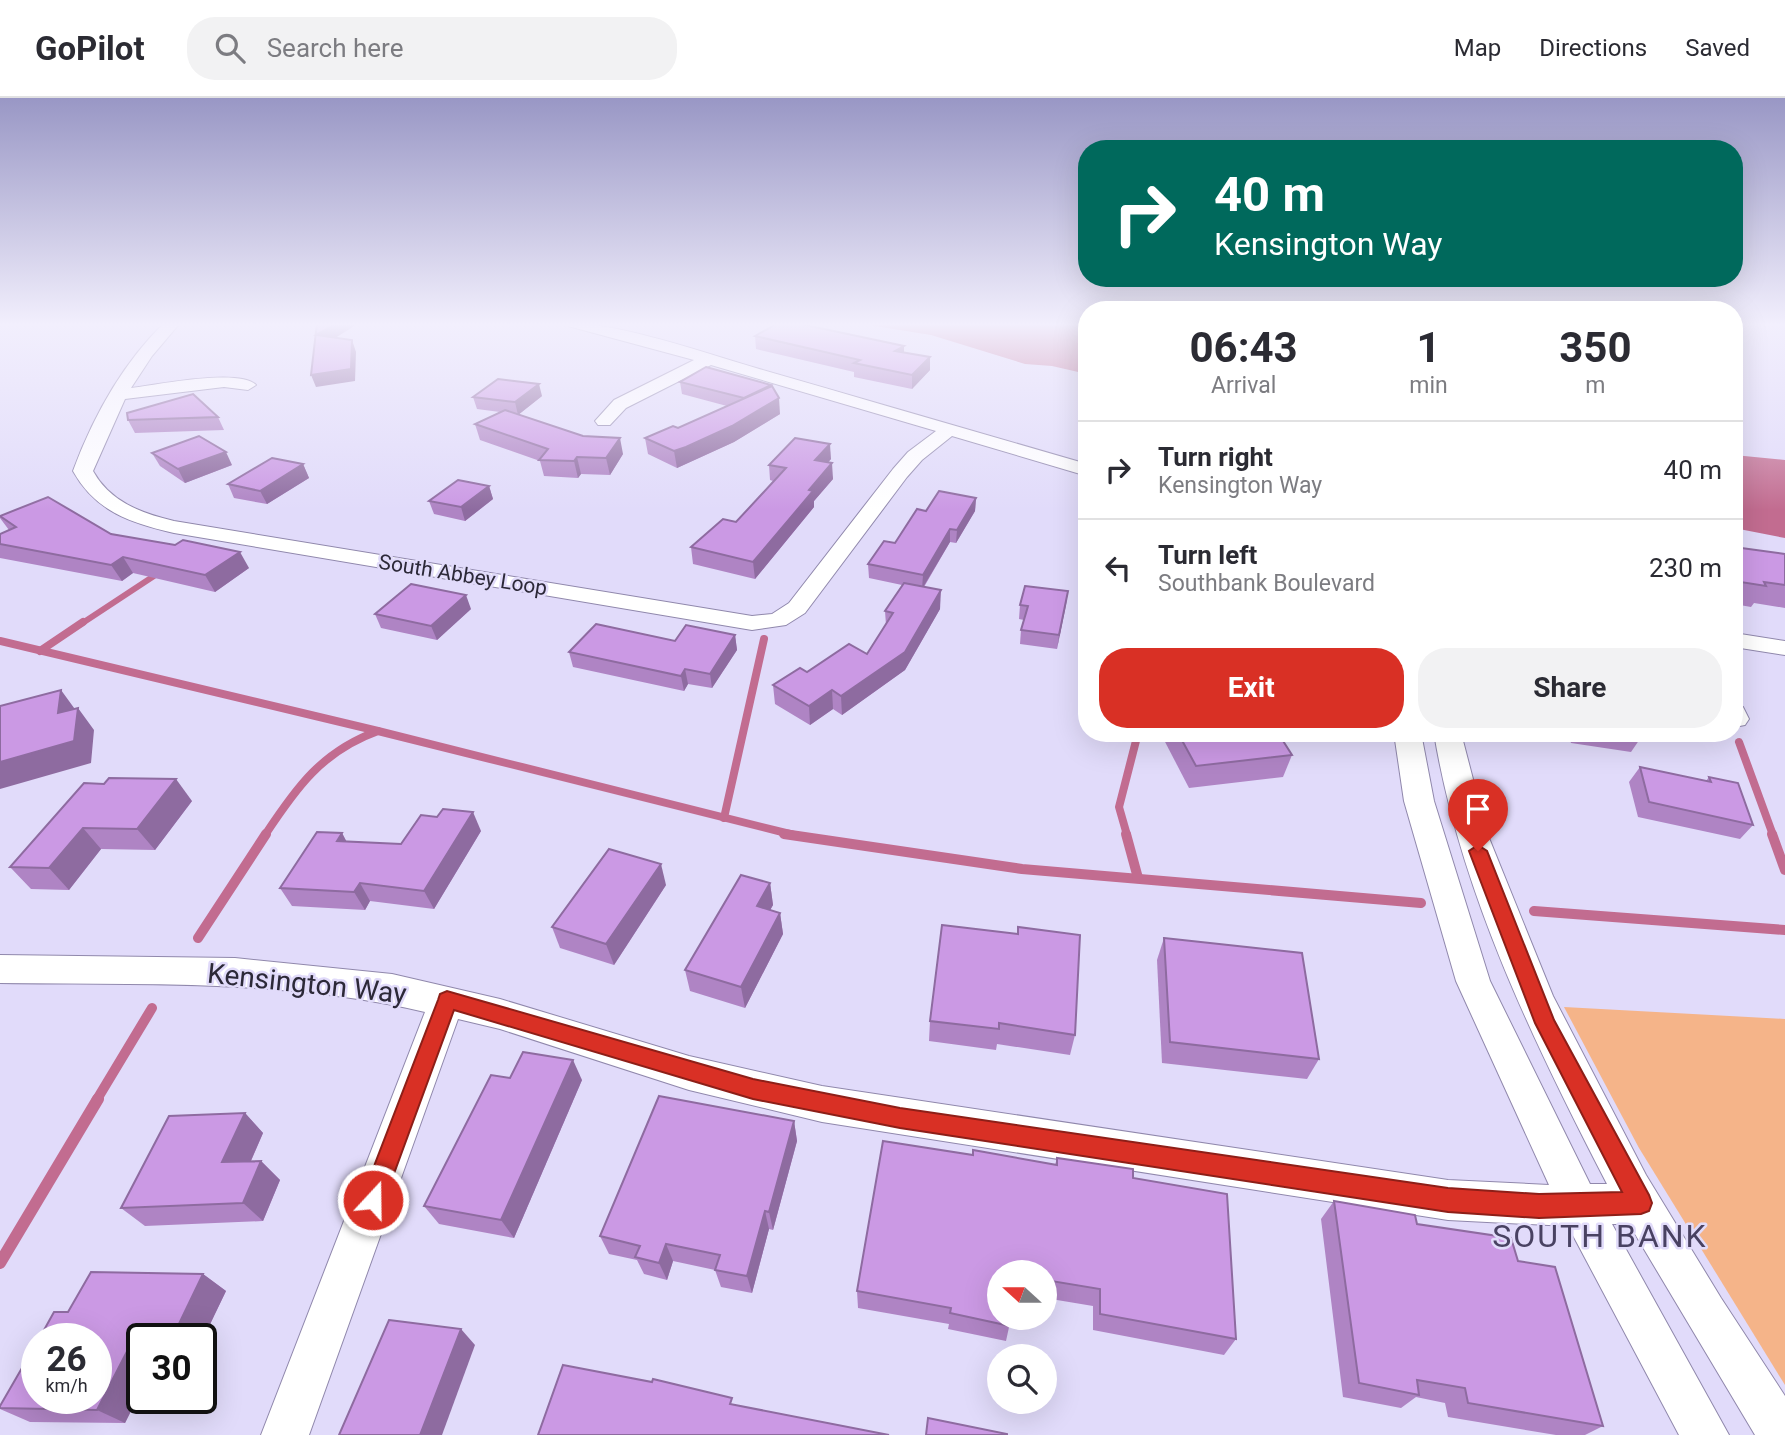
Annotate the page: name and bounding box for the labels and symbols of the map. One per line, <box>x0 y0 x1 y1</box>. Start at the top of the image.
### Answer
street label: South Abbey Loop <box>377 550 549 600</box>
pin <box>1448 779 1508 851</box>
street label: Kensington Way <box>206 957 408 1010</box>
position arrow <box>336 1163 410 1237</box>
district label: SOUTH BANK <box>1492 1217 1708 1255</box>
north arrow <box>987 1260 1057 1330</box>
speed limit sign: 30 <box>126 1323 217 1414</box>

